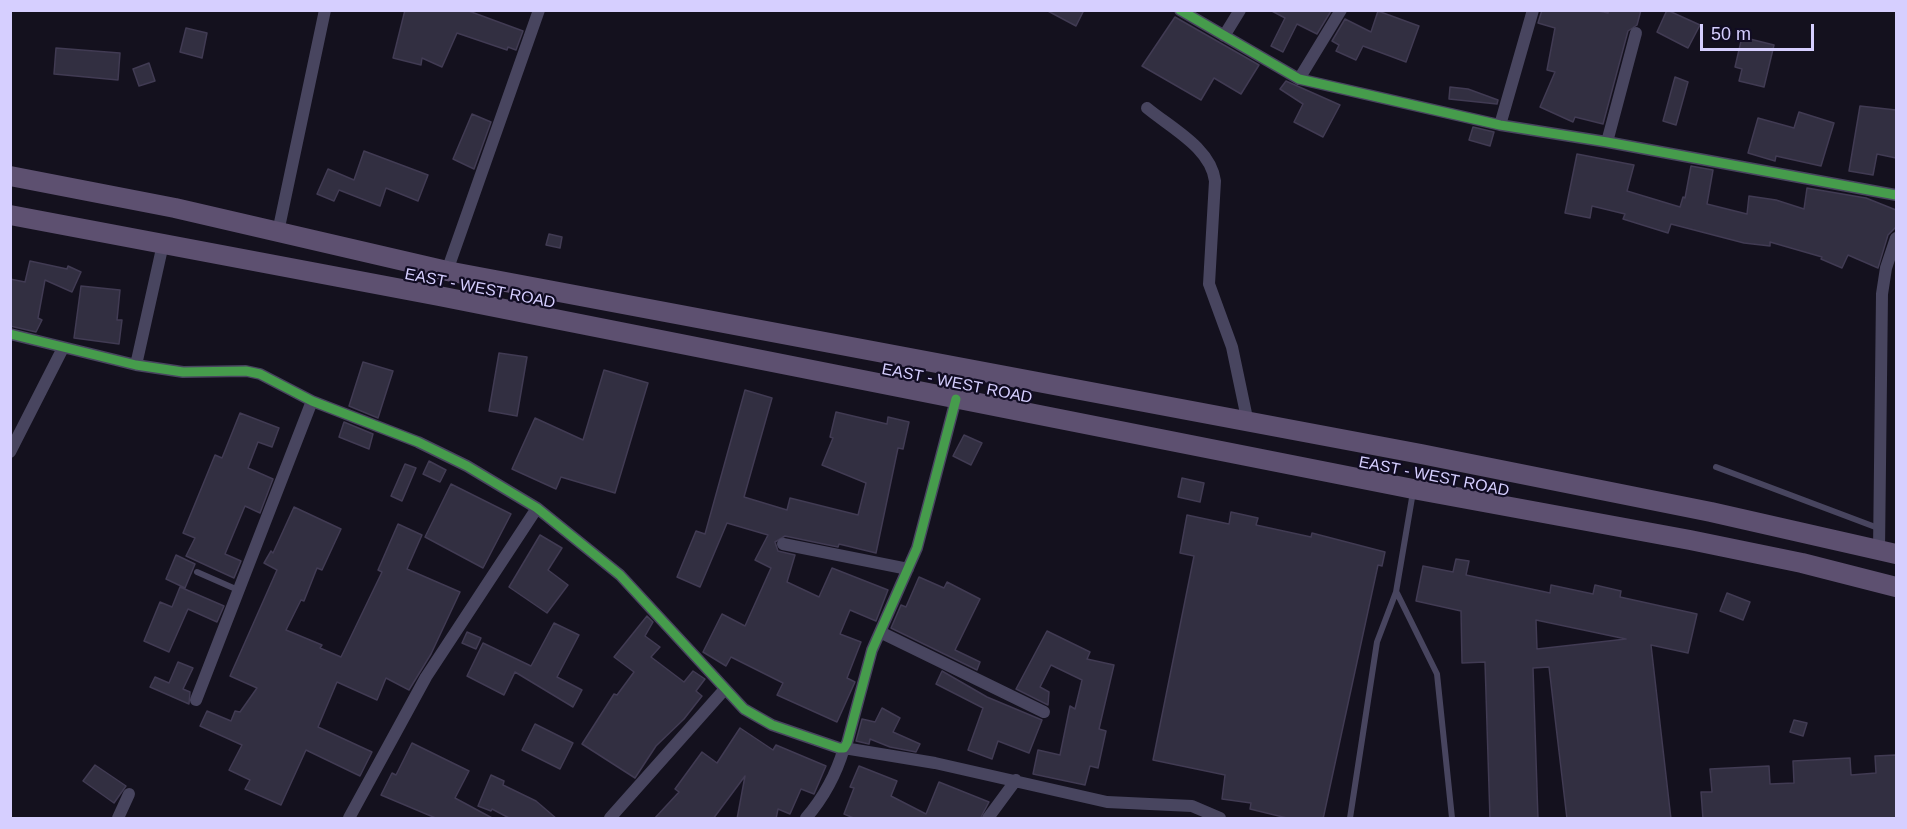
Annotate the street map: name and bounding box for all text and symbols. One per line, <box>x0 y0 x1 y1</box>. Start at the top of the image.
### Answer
scale bar <box>1703 12 1817 50</box>
text: 50 m <box>1711 24 1751 44</box>
street label: EAST - WEST ROAD <box>403 265 557 313</box>
street label: EAST - WEST ROAD <box>880 360 1034 408</box>
street label: EAST - WEST ROAD <box>1357 453 1511 501</box>

